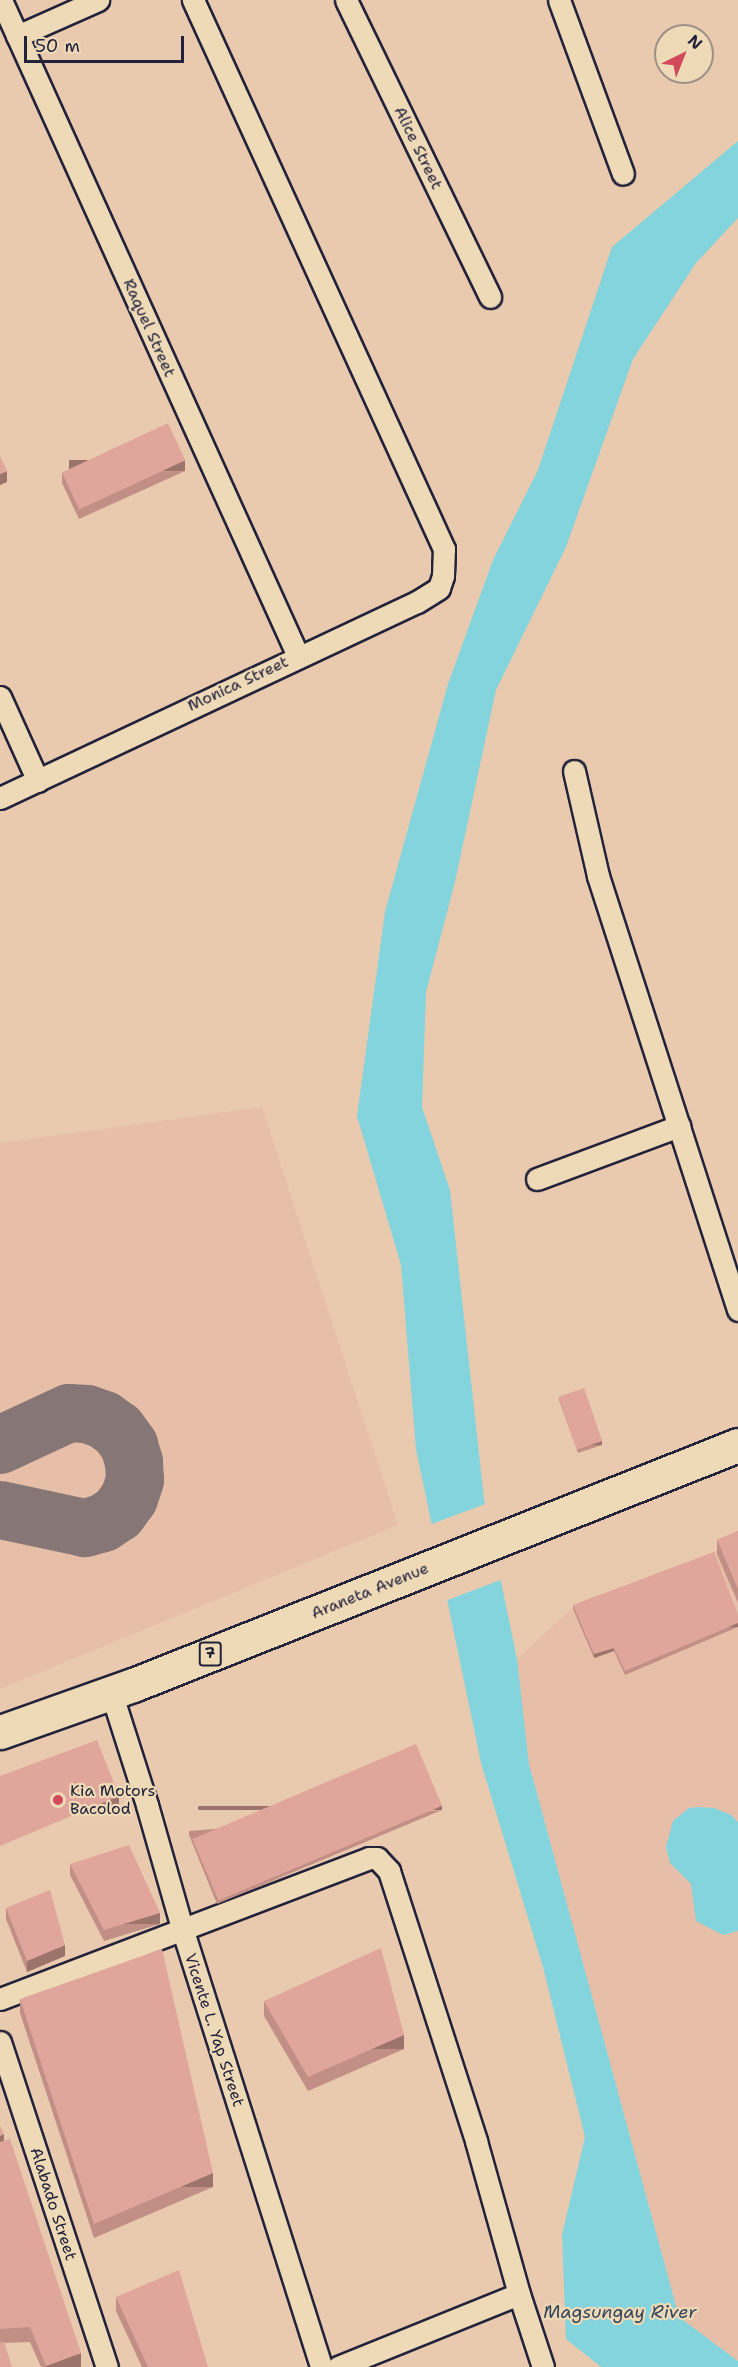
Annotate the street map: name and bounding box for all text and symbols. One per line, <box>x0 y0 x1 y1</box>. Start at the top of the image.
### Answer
scale bar <box>27 24 188 62</box>
north arrow <box>654 24 714 84</box>
text: N <box>683 30 707 54</box>
text: 50 m <box>35 34 80 58</box>
street label: Alice Street <box>390 103 446 193</box>
street label: Raquel Street <box>119 276 179 380</box>
street label: Monica Street <box>185 652 291 716</box>
street label: Araneta Avenue <box>309 1559 431 1623</box>
road number: 7 <box>198 1642 222 1666</box>
place label: Kia Motors Bacolod <box>70 1781 155 1819</box>
marker: Kia Motors Bacolod <box>51 1793 65 1807</box>
street label: Vicente L. Yap Street <box>180 1951 248 2109</box>
street label: Alabado Street <box>26 2145 80 2263</box>
water label: Magsungay River <box>543 2301 697 2323</box>

